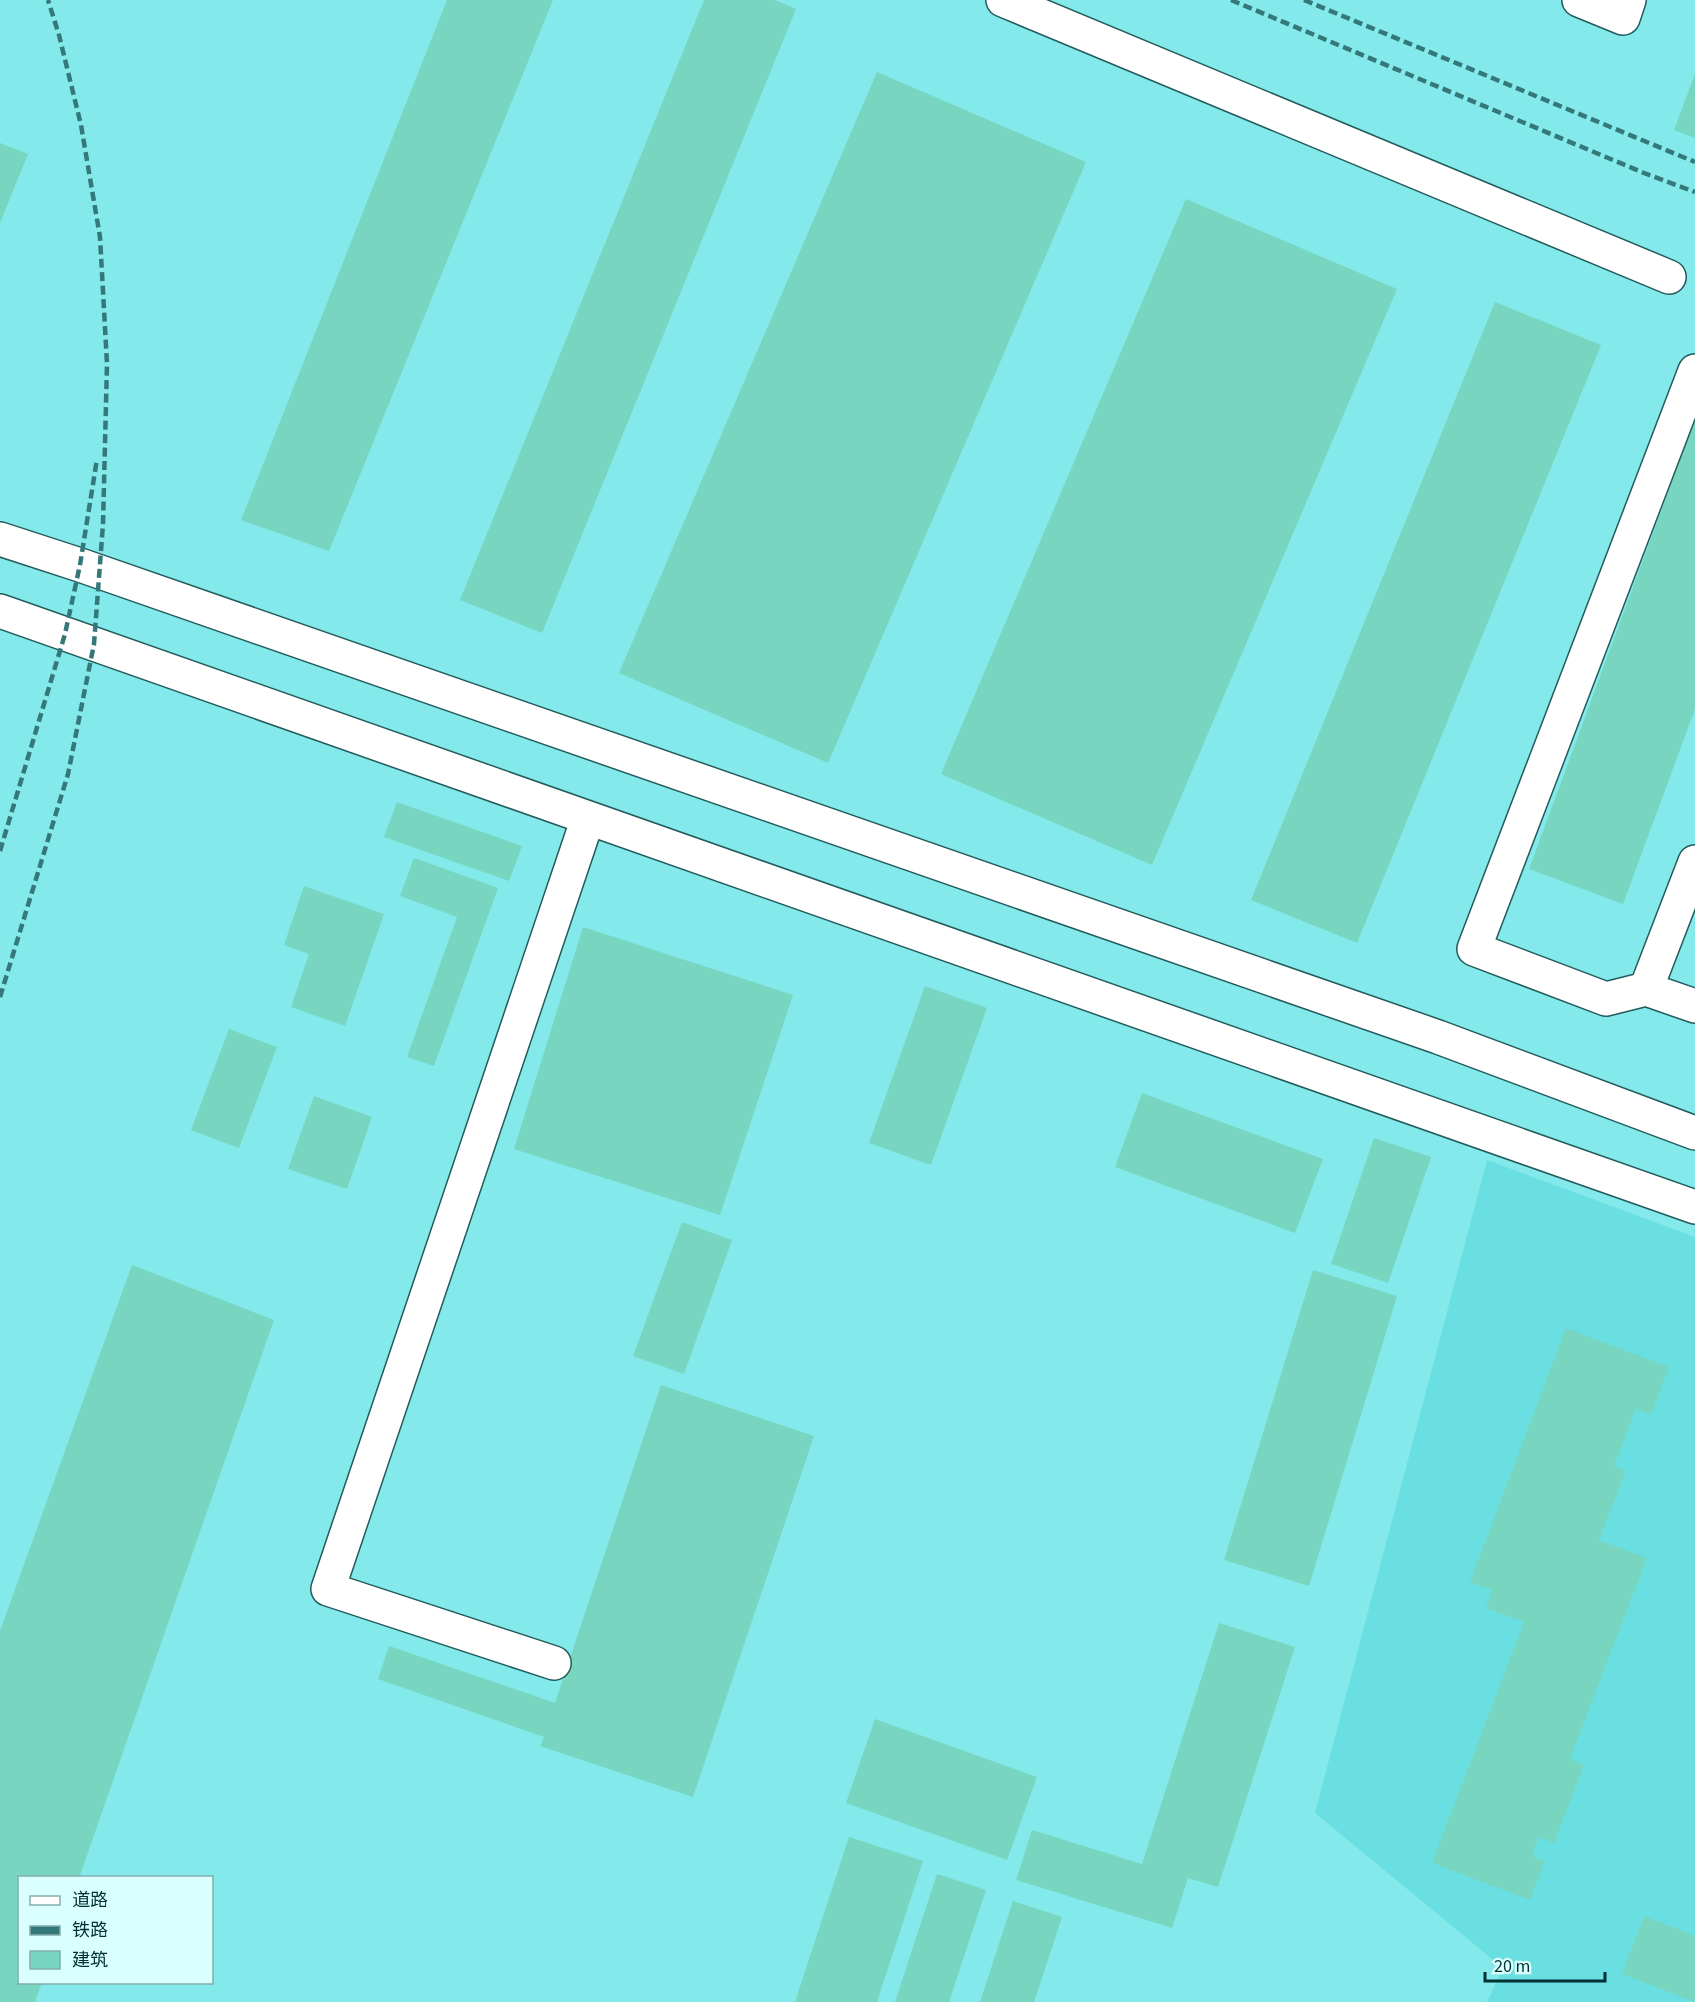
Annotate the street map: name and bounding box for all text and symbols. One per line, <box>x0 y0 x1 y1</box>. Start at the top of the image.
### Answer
legend <box>18 1876 213 1984</box>
text: 道路 <box>72 1888 108 1913</box>
text: 铁路 <box>72 1918 108 1943</box>
scale bar <box>1485 1945 1605 1983</box>
text: 建筑 <box>72 1948 108 1973</box>
text: 20 m <box>1494 1954 1530 1979</box>

